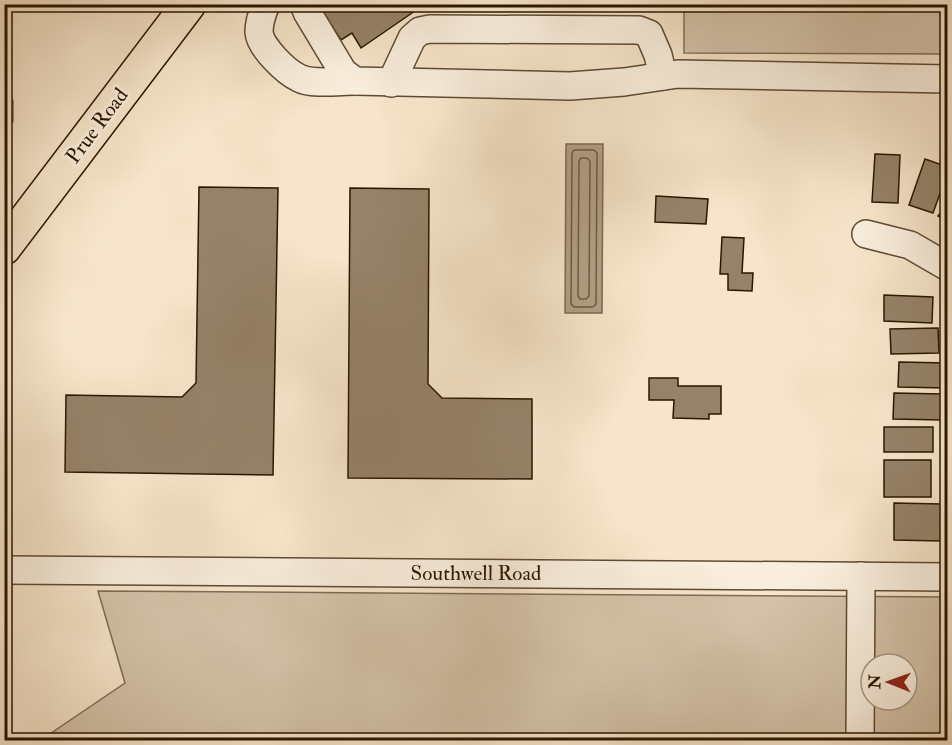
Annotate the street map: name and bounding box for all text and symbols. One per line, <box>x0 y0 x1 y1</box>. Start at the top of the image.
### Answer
street label: Prue Road <box>60 82 135 169</box>
street label: Southwell Road <box>411 560 542 587</box>
north arrow <box>859 652 919 712</box>
text: N <box>865 674 885 690</box>

